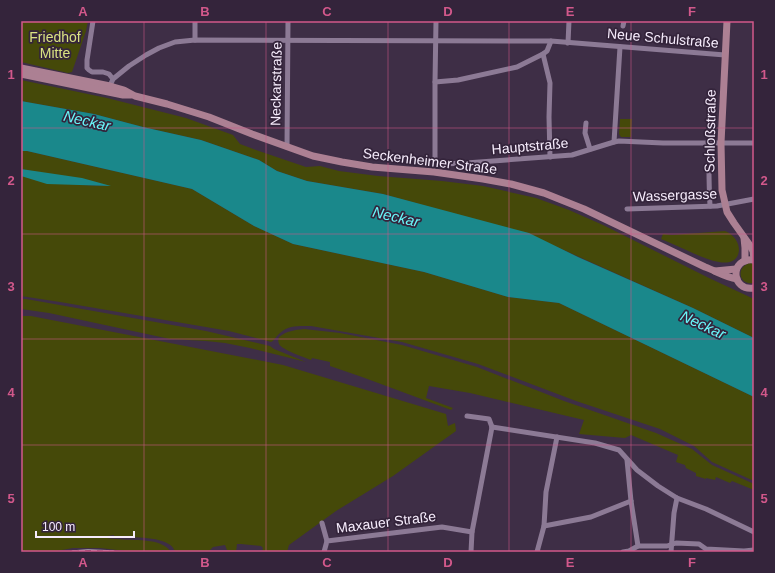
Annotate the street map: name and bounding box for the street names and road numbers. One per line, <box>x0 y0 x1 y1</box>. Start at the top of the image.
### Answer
street label: Neue Schulstraße <box>606 25 720 51</box>
street label: Neckarstraße <box>267 42 285 126</box>
street label: Schloßstraße <box>701 89 719 173</box>
street label: Hauptstraße <box>491 135 569 157</box>
street label: Seckenheimer Straße <box>362 145 498 177</box>
street label: Wassergasse <box>633 186 718 204</box>
street label: Maxauer Straße <box>335 508 437 536</box>

